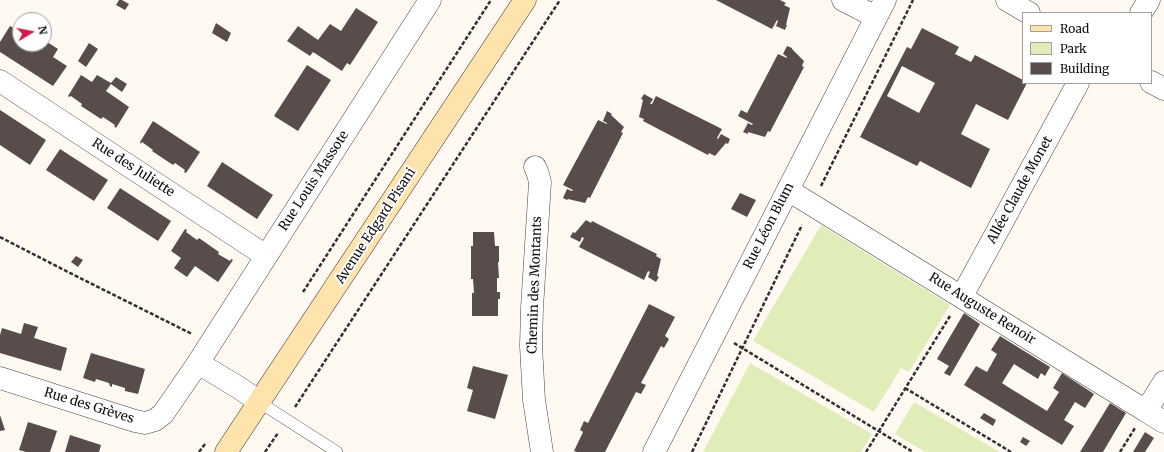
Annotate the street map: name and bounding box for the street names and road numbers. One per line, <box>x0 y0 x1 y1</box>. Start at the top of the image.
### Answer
street label: Rue Louis Massote <box>276 128 352 234</box>
street label: Allée Claude Monet <box>984 134 1056 246</box>
street label: Rue des Juliette <box>89 135 177 201</box>
street label: Avenue Edgard Pisani <box>333 165 419 287</box>
street label: Rue Léon Blum <box>741 180 797 272</box>
street label: Chemin des Montants <box>525 216 545 354</box>
street label: Rue Auguste Renoir <box>926 270 1038 348</box>
street label: Rue des Grèves <box>42 385 136 427</box>

